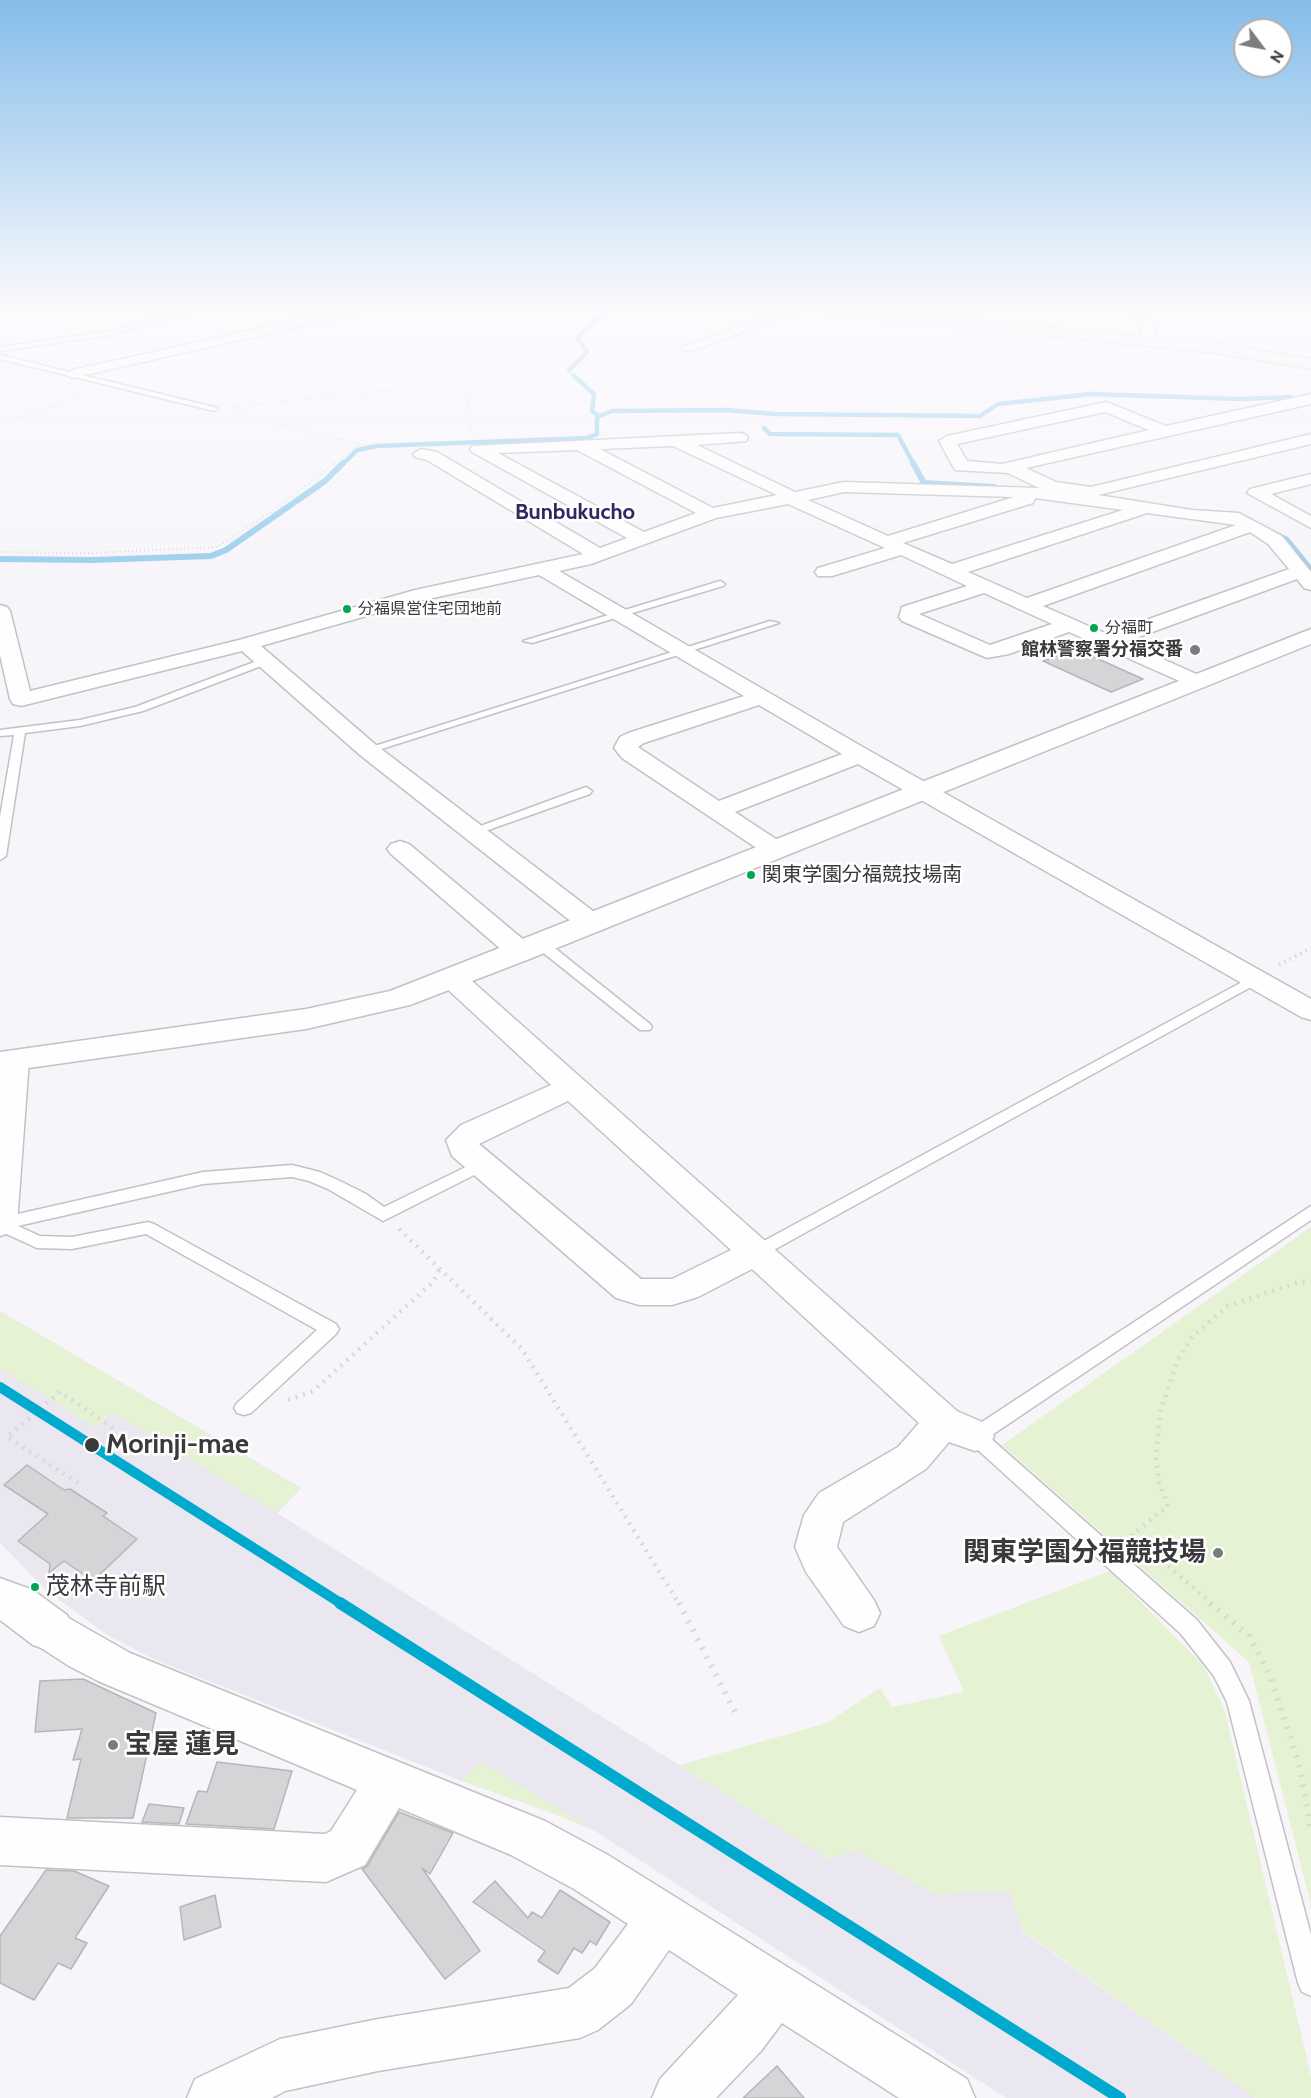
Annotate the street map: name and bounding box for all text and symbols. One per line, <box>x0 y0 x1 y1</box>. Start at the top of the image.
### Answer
north arrow <box>1233 18 1293 78</box>
text: N <box>1266 47 1288 67</box>
district label: Bunbukucho <box>515 500 635 526</box>
place label: 分福県営住宅団地前 <box>358 599 502 619</box>
marker: 分福県営住宅団地前 <box>341 603 353 615</box>
place label: 分福町 <box>1105 618 1153 638</box>
marker: 分福町 <box>1088 622 1100 634</box>
place label: 館林警察署分福交番 <box>1021 639 1183 661</box>
marker: 館林警察署分福交番 <box>1188 643 1202 657</box>
place label: 関東学園分福競技場南 <box>762 863 962 887</box>
marker: 関東学園分福競技場南 <box>745 869 757 881</box>
place label: Morinji-mae <box>106 1429 249 1461</box>
marker: Morinji-mae <box>83 1436 101 1454</box>
place label: 関東学園分福競技場 <box>963 1537 1206 1569</box>
marker: 関東学園分福競技場 <box>1211 1546 1225 1560</box>
place label: 茂林寺前駅 <box>46 1573 166 1601</box>
marker: 茂林寺前駅 <box>29 1581 41 1593</box>
place label: 宝屋 蓮見 <box>125 1729 239 1761</box>
marker: 宝屋 蓮見 <box>106 1738 120 1752</box>

